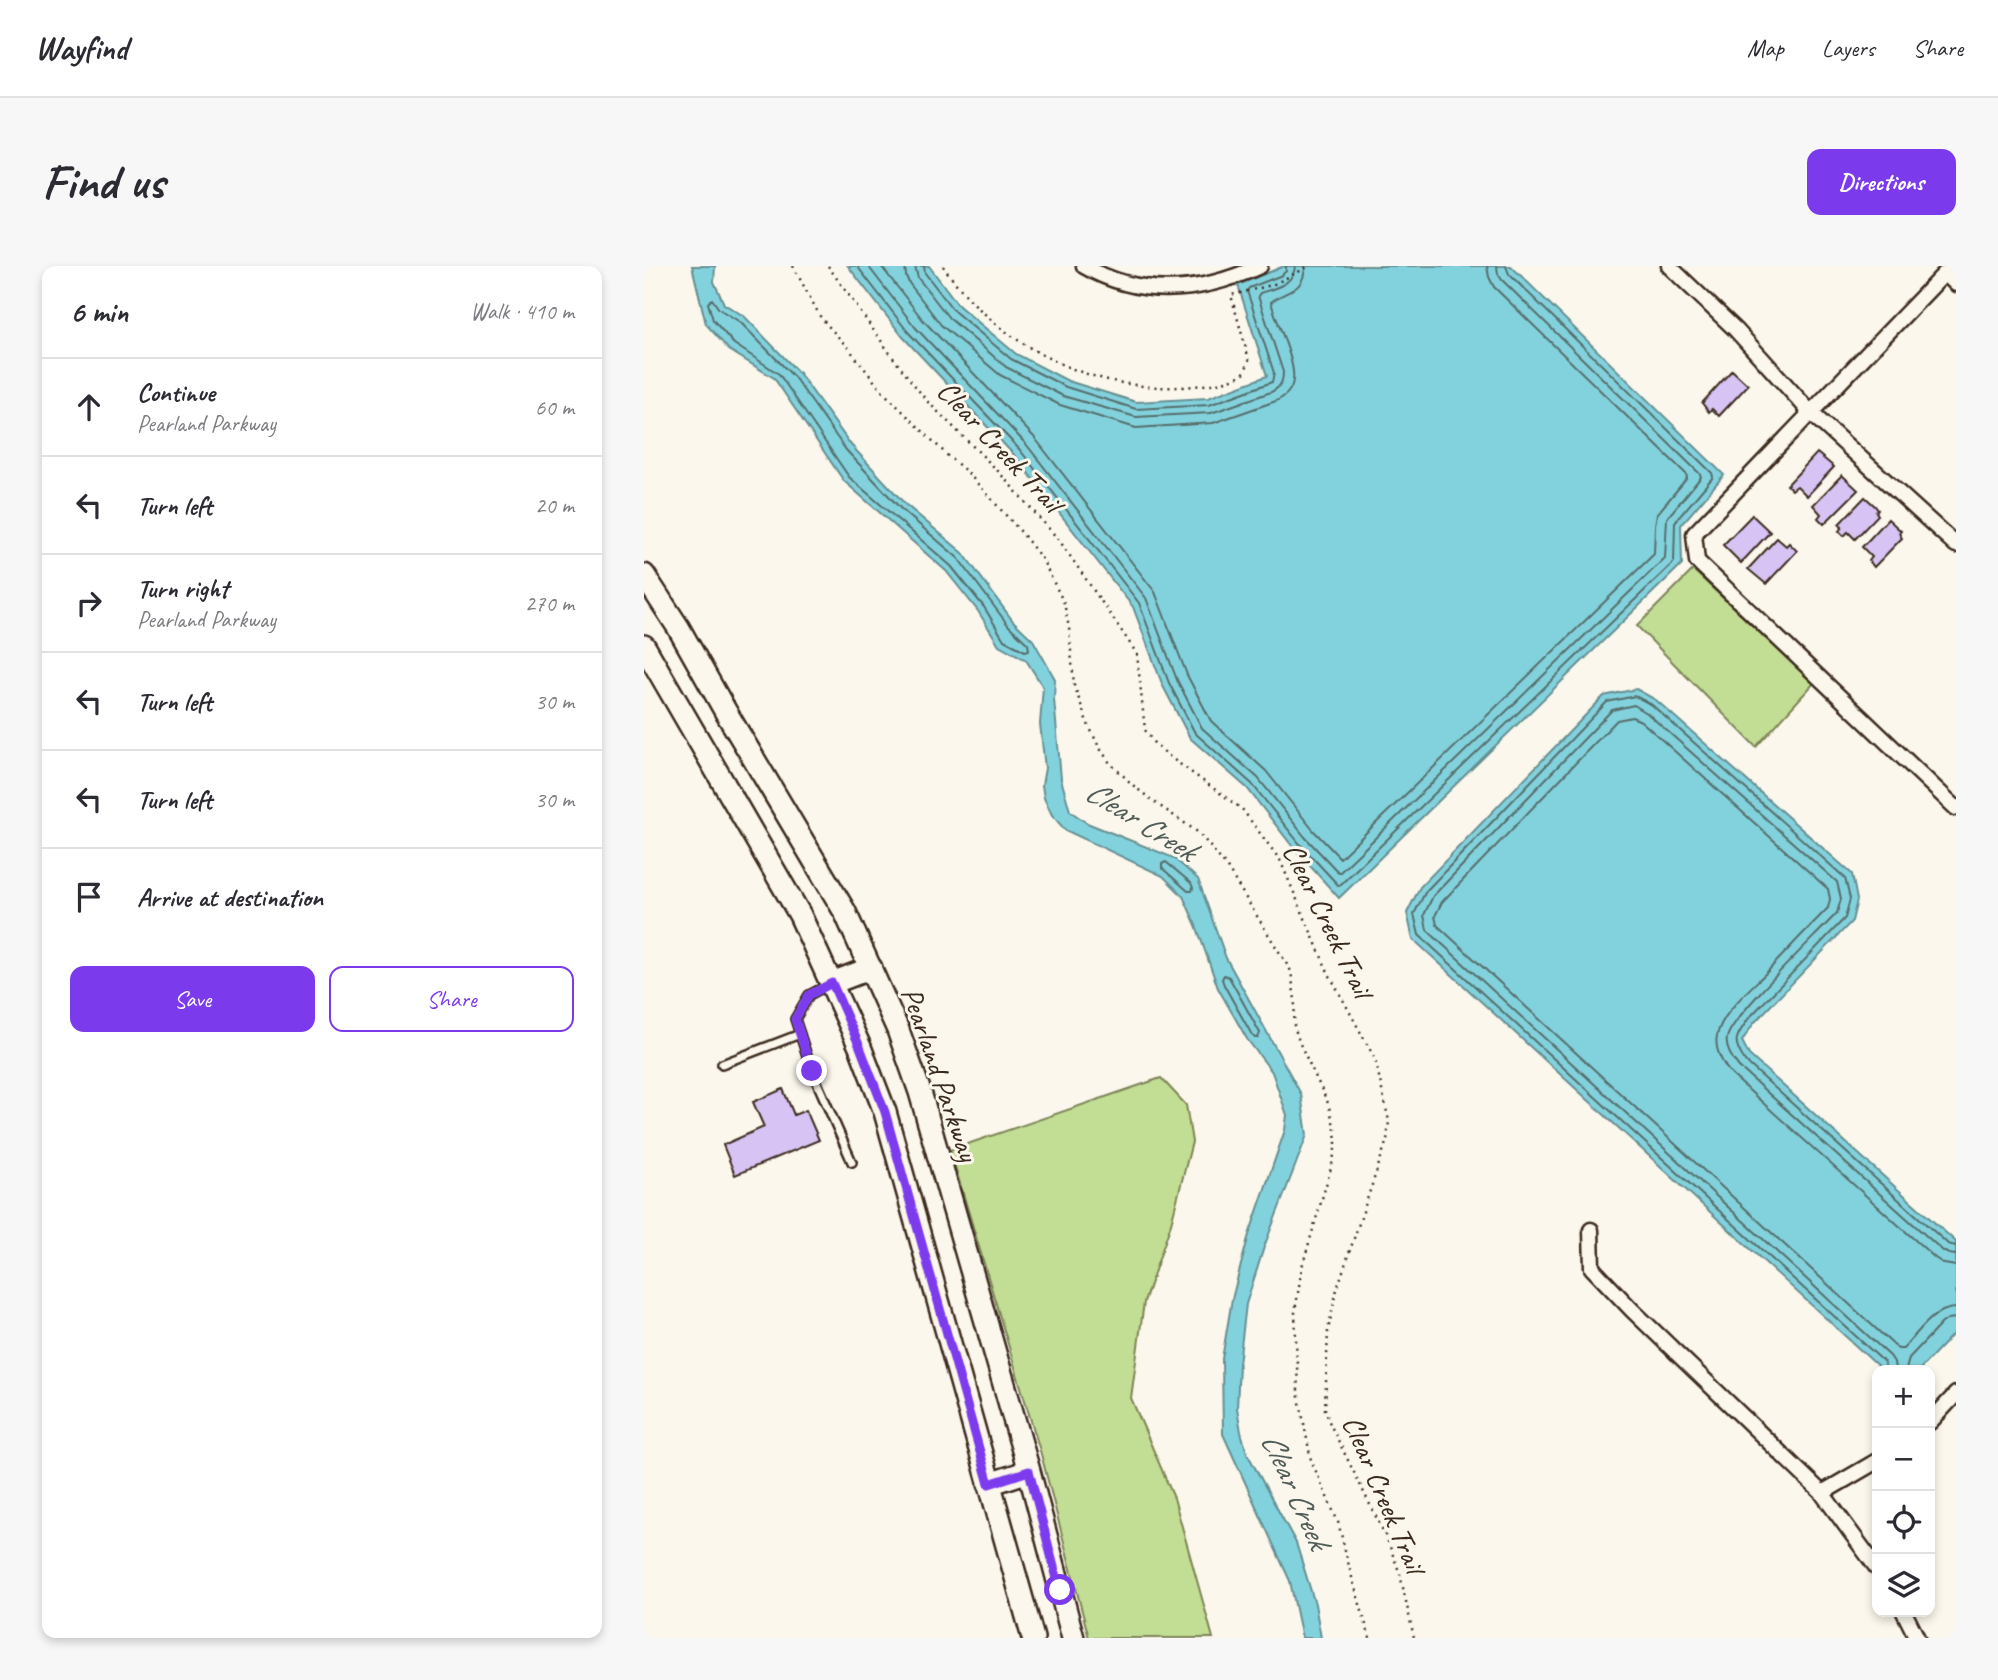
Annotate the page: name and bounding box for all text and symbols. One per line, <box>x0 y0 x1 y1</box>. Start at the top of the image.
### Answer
text: Wayfind <box>35 27 128 69</box>
text: Map <box>1747 33 1784 63</box>
text: Layers <box>1822 33 1875 63</box>
text: Share <box>1913 33 1963 63</box>
button: Directions <box>1807 149 1956 215</box>
text: Find us <box>42 151 164 213</box>
text: 6 min <box>70 293 128 331</box>
text: Walk · 410 m <box>470 297 574 326</box>
street label: Clear Creek Trail <box>929 372 1074 524</box>
text: Continue <box>137 376 215 409</box>
icon: ahead <box>70 388 108 426</box>
text: 60 m <box>535 393 574 422</box>
text: Pearland Parkway <box>137 409 276 438</box>
icon: left <box>70 486 108 524</box>
text: Turn left <box>137 489 212 522</box>
text: 20 m <box>535 491 574 520</box>
text: Turn right <box>137 572 228 605</box>
icon: right <box>70 584 108 622</box>
text: 270 m <box>525 589 574 618</box>
text: Pearland Parkway <box>137 605 276 634</box>
icon: left <box>70 682 108 720</box>
text: Turn left <box>137 685 212 718</box>
text: 30 m <box>535 687 574 716</box>
water label: Clear Creek <box>1078 771 1208 873</box>
icon: left <box>70 780 108 818</box>
text: Turn left <box>137 783 212 816</box>
text: 30 m <box>535 785 574 814</box>
street label: Clear Creek Trail <box>1274 836 1384 1008</box>
icon: arrive <box>70 878 108 916</box>
text: Arrive at destination <box>137 881 323 914</box>
button: Save <box>70 966 315 1032</box>
button: Share <box>329 966 574 1032</box>
street label: Pearland Parkway <box>893 982 988 1168</box>
route end <box>796 1055 827 1086</box>
map controls <box>1872 1365 1935 1617</box>
button: + <box>1872 1365 1935 1428</box>
street label: Clear Creek Trail <box>1334 1410 1436 1583</box>
water label: Clear Creek <box>1252 1426 1341 1559</box>
button: − <box>1872 1428 1935 1491</box>
button: locate <box>1872 1491 1935 1554</box>
button: layers <box>1872 1554 1935 1617</box>
route start <box>1044 1574 1075 1605</box>

